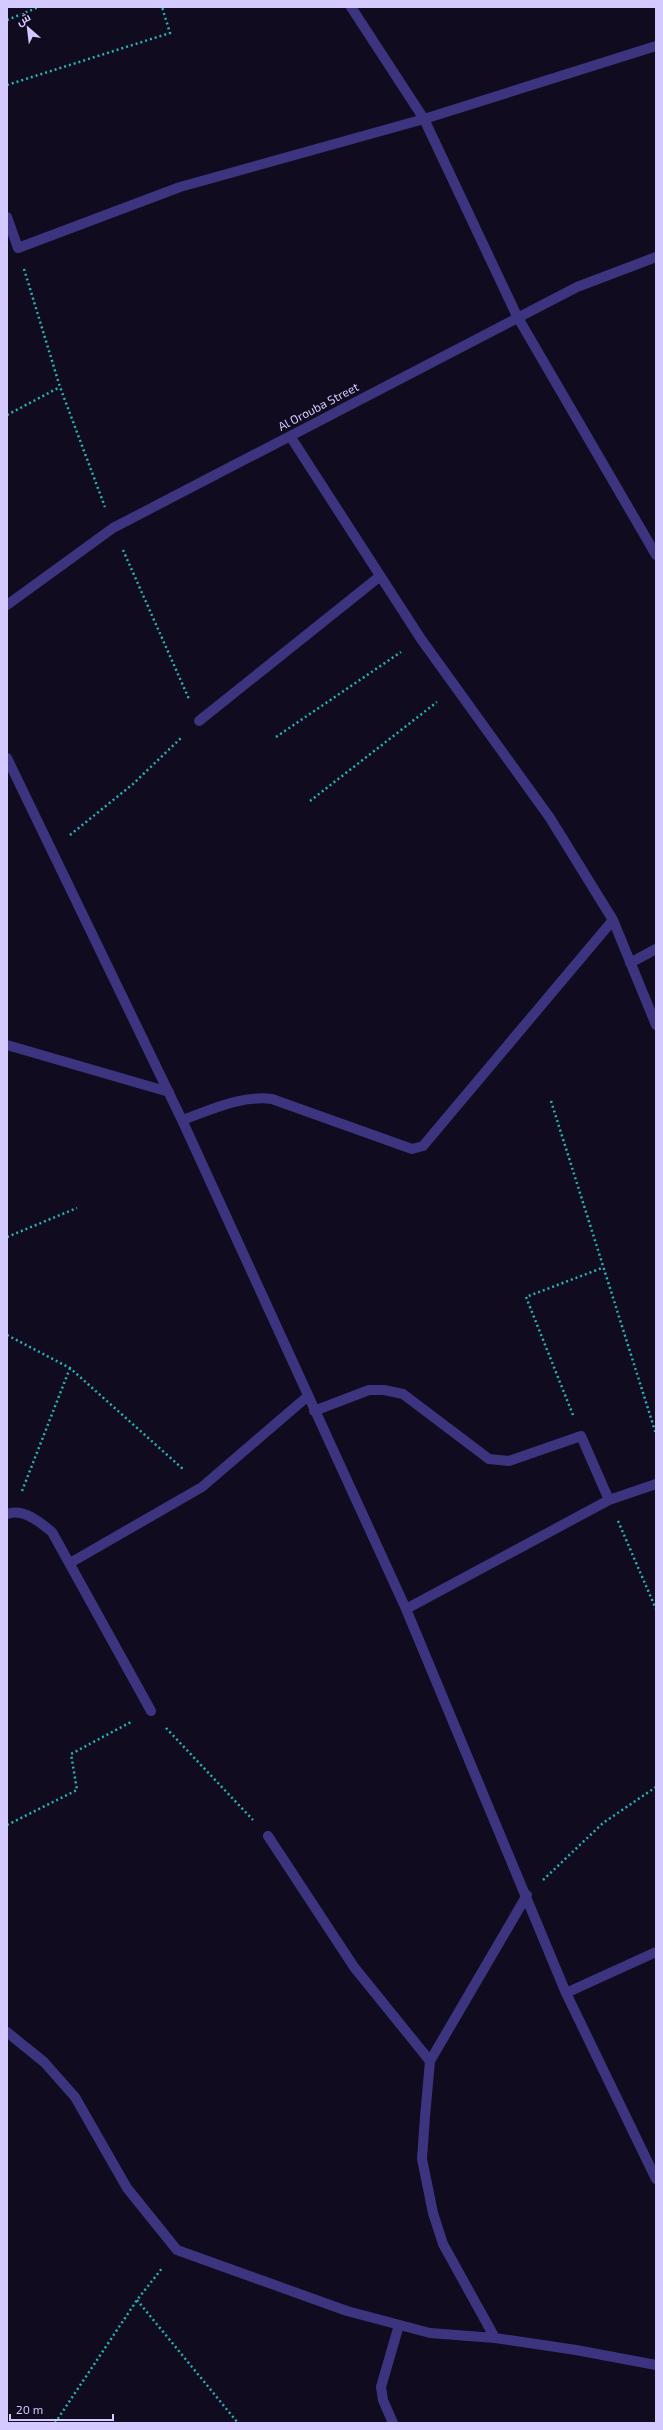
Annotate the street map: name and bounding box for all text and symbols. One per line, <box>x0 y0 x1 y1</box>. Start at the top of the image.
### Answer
north arrow <box>8 8 48 48</box>
text: ش <box>14 10 33 29</box>
street label: Al Orouba Street <box>275 379 361 433</box>
scale bar <box>10 2396 113 2422</box>
text: 20 m <box>16 2402 43 2416</box>

